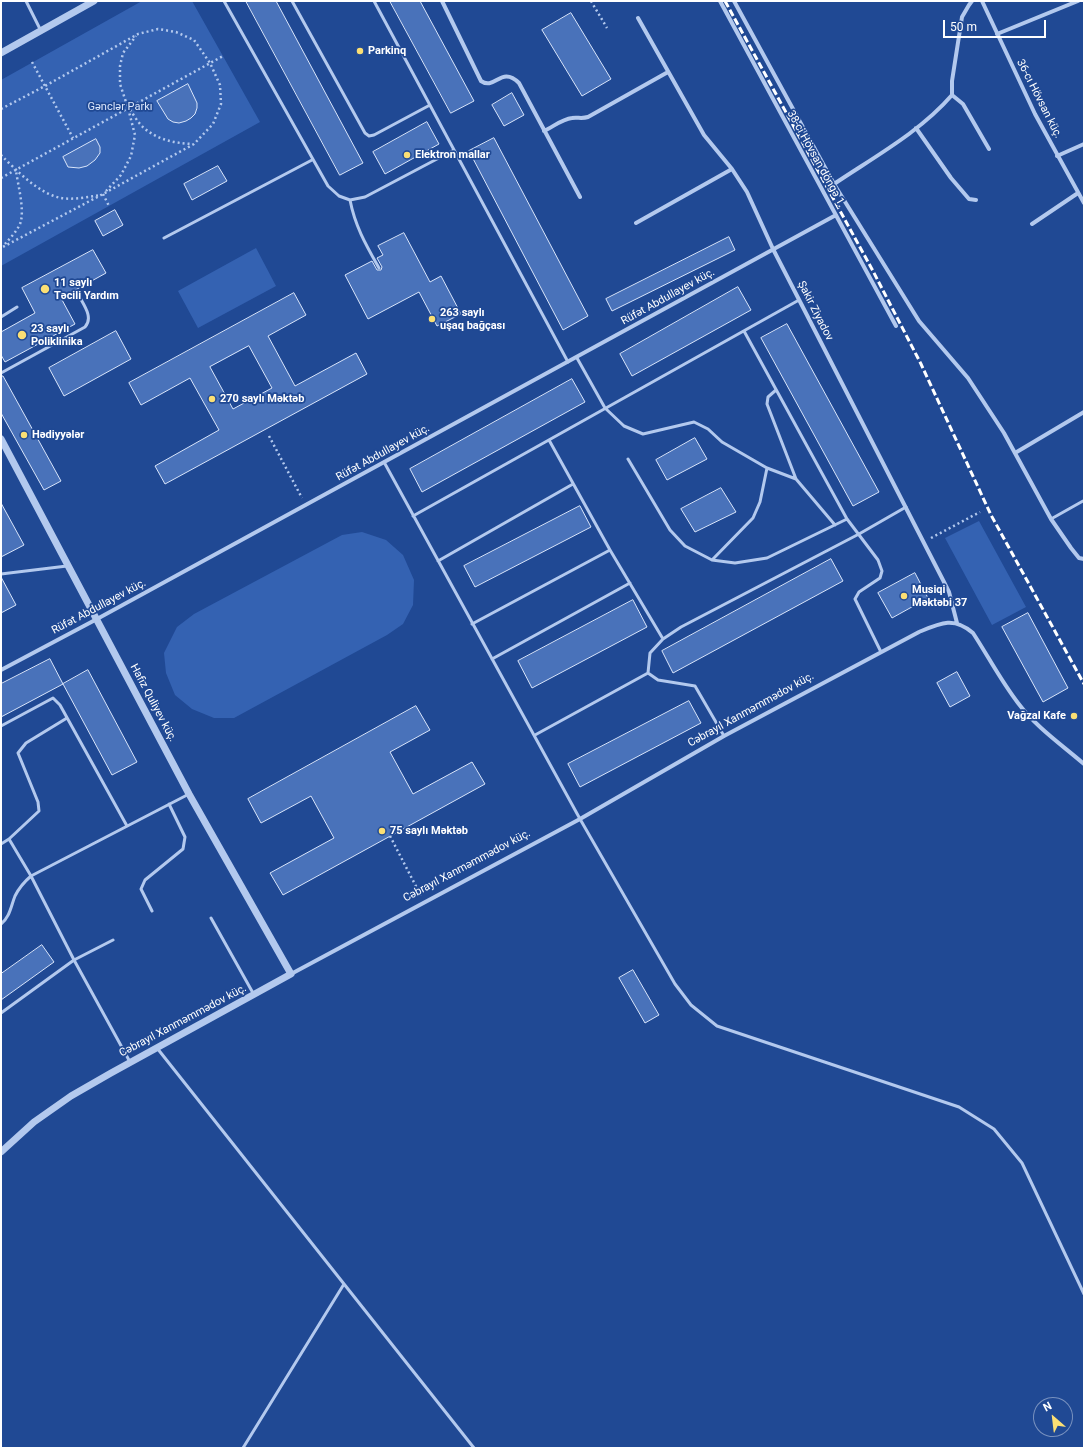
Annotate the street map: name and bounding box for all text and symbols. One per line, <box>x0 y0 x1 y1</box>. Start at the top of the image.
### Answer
scale bar <box>945 12 1048 38</box>
text: 50 m <box>950 20 977 34</box>
place label: Parkinq <box>368 44 406 58</box>
marker: Parkinq <box>355 46 365 56</box>
street label: 36-cı Hövsan küç. <box>1013 57 1065 141</box>
park label: Gənclər Parkı <box>88 100 152 114</box>
street label: 38-ci Hövsan döngə 1. <box>784 108 848 210</box>
place label: Elektron mallar <box>415 148 490 162</box>
marker: Elektron mallar <box>402 150 412 160</box>
street label: Rüfət Abdullayev küç. <box>619 266 717 328</box>
place label: 11 saylı Təcili Yardım <box>54 276 119 302</box>
street label: Şakir Ziyadov <box>794 279 836 343</box>
marker: 11 saylı Təcili Yardım <box>39 283 51 295</box>
place label: 263 saylı uşaq bağçası <box>440 306 505 332</box>
marker: 263 saylı uşaq bağçası <box>427 314 437 324</box>
place label: 23 saylı Poliklinika <box>31 322 83 348</box>
marker: 23 saylı Poliklinika <box>16 329 28 341</box>
place label: 270 saylı Məktəb <box>220 392 304 406</box>
marker: 270 saylı Məktəb <box>207 394 217 404</box>
street label: Rüfət Abdullayev küç. <box>334 422 432 484</box>
place label: Hədiyyələr <box>32 428 84 442</box>
marker: Hədiyyələr <box>19 430 29 440</box>
street label: Rüfət Abdullayev küç. <box>50 577 148 637</box>
place label: Musiqi Məktəbi 37 <box>912 583 967 609</box>
marker: Musiqi Məktəbi 37 <box>899 591 909 601</box>
street label: Hafiz Quliyev küç. <box>127 662 179 744</box>
street label: Cəbrayıl Xanməmmədov küç. <box>686 670 816 750</box>
place label: Vağzal Kafe <box>1007 709 1066 723</box>
marker: Vağzal Kafe <box>1069 711 1079 721</box>
place label: 75 saylı Məktəb <box>390 824 468 838</box>
marker: 75 saylı Məktəb <box>377 826 387 836</box>
street label: Cəbrayıl Xanməmmədov küç. <box>401 827 533 905</box>
street label: Cəbrayıl Xanməmmədov küç. <box>117 982 249 1060</box>
north arrow <box>1033 1397 1073 1437</box>
text: N <box>1041 1399 1054 1414</box>

